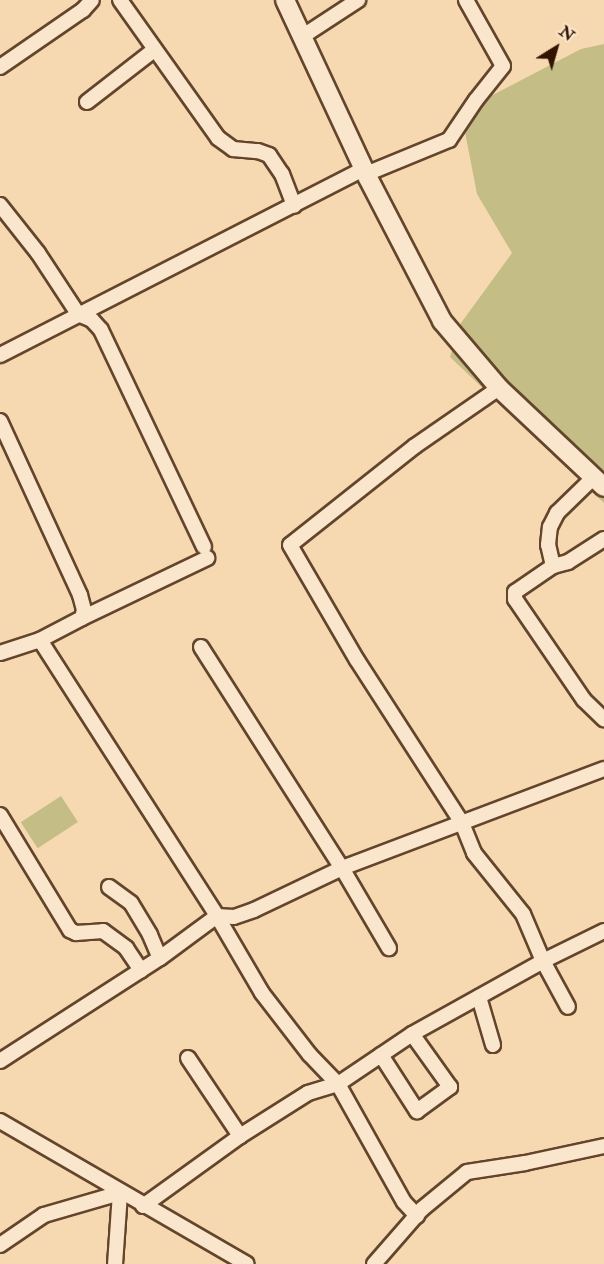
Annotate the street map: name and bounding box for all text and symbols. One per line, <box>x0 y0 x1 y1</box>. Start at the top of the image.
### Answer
north arrow <box>526 18 586 78</box>
text: N <box>555 21 579 46</box>

